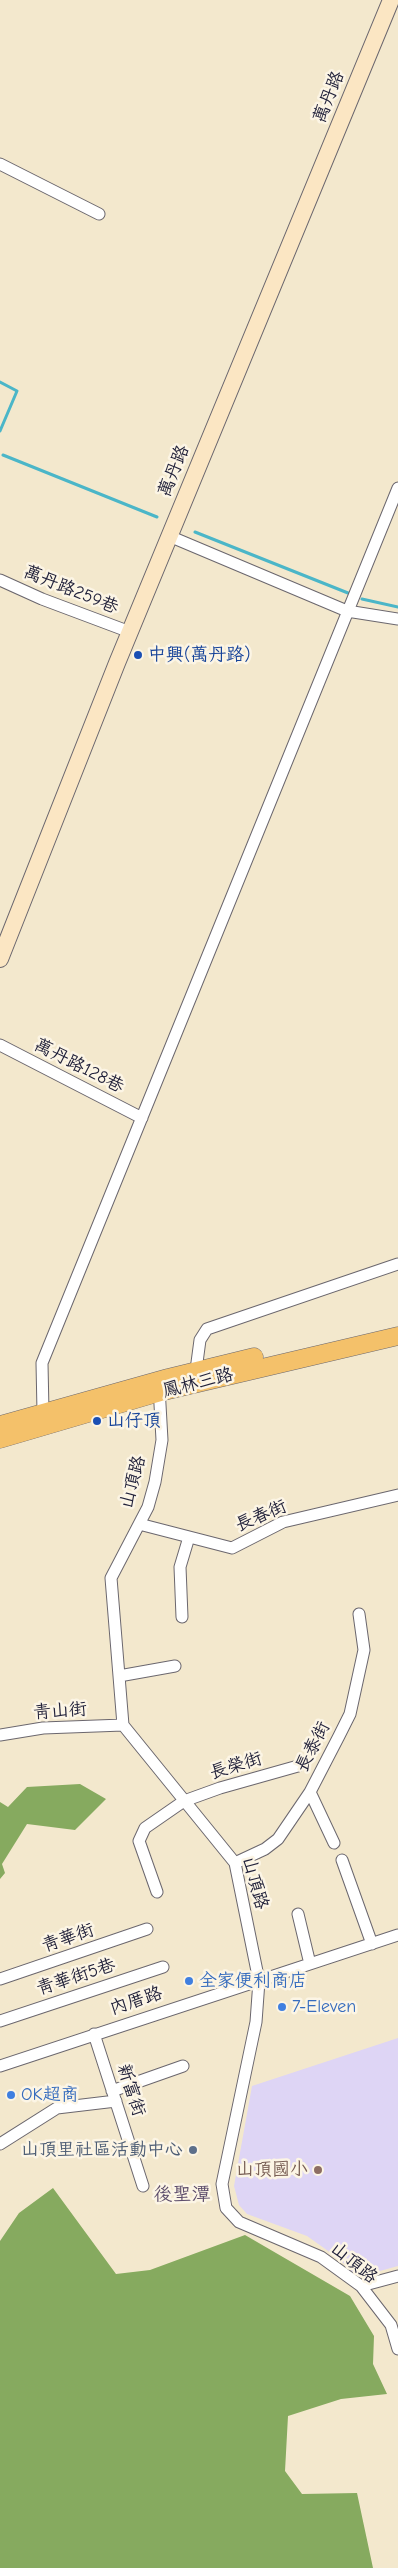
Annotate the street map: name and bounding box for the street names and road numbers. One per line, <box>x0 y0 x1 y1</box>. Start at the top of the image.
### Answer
street label: 萬丹路 <box>309 68 349 126</box>
street label: 萬丹路 <box>154 442 194 500</box>
street label: 萬丹路259巷 <box>20 561 122 619</box>
street label: 萬丹路128巷 <box>31 1034 127 1098</box>
street label: 鳳林三路 <box>160 1364 236 1402</box>
street label: 山頂路 <box>116 1453 150 1511</box>
street label: 長春街 <box>232 1496 290 1536</box>
street label: 青山街 <box>32 1698 88 1724</box>
street label: 長泰街 <box>291 1718 335 1776</box>
street label: 長榮街 <box>207 1748 265 1784</box>
street label: 山頂路 <box>238 1854 272 1912</box>
street label: 青華街 <box>39 1919 97 1957</box>
street label: 青華街5巷 <box>34 1954 118 2000</box>
street label: 內厝路 <box>107 1982 165 2020</box>
street label: 新富街 <box>112 2061 150 2119</box>
street label: 山頂路 <box>326 2238 382 2288</box>

